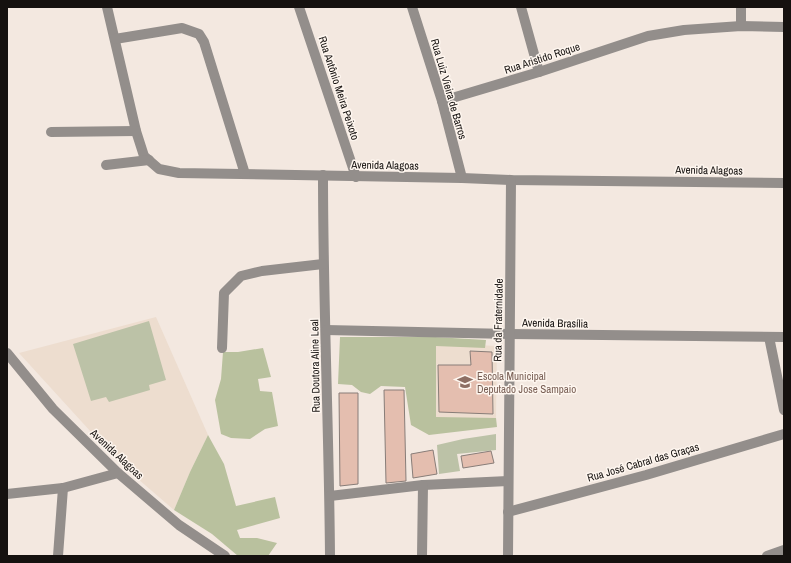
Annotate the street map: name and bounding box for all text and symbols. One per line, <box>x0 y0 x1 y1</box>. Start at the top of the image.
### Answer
street label: Rua Antônio Meira Peixoto <box>316 34 362 142</box>
street label: Rua Luiz Vieira de Barros <box>428 37 470 141</box>
street label: Rua Aristido Roque <box>502 39 582 77</box>
street label: Avenida Alagoas <box>350 157 419 173</box>
street label: Avenida Alagoas <box>674 162 743 178</box>
street label: Rua da Fraternidade <box>490 278 506 362</box>
street label: Avenida Brasília <box>521 315 588 331</box>
street label: Rua Doutora Aline Leal <box>307 319 323 413</box>
place label: Escola Municipal Deputado Jose Sampaio <box>477 369 576 396</box>
school or university icon: Escola Municipal Deputado Jose Sampaio <box>456 373 474 391</box>
street label: Avenida Alagoas <box>87 425 147 482</box>
street label: Rua José Cabral das Graças <box>585 439 701 485</box>

